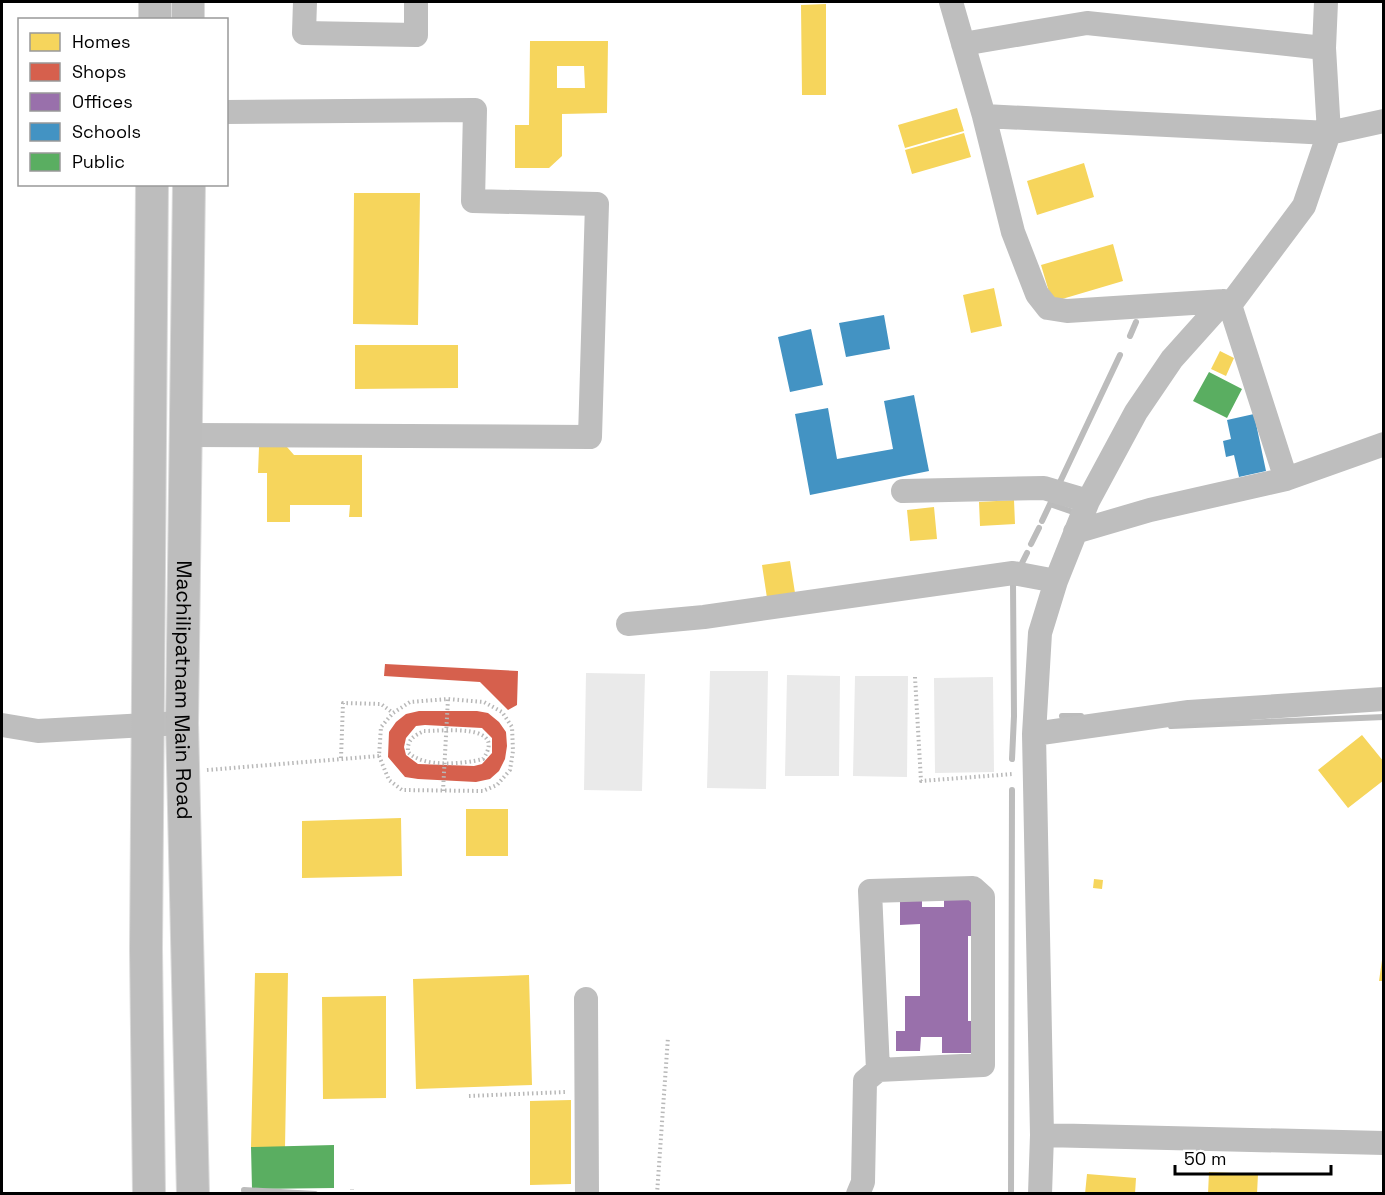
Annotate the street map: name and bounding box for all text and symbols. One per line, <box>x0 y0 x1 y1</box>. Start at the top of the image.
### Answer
legend <box>18 18 228 186</box>
text: Homes <box>72 30 131 53</box>
text: Shops <box>72 60 126 83</box>
text: Offices <box>72 90 133 113</box>
text: Schools <box>72 120 141 143</box>
text: Public <box>72 150 125 173</box>
street label: Machilipatnam Main Road <box>169 560 198 820</box>
scale bar <box>1175 1138 1331 1176</box>
text: 50 m <box>1184 1147 1226 1170</box>

